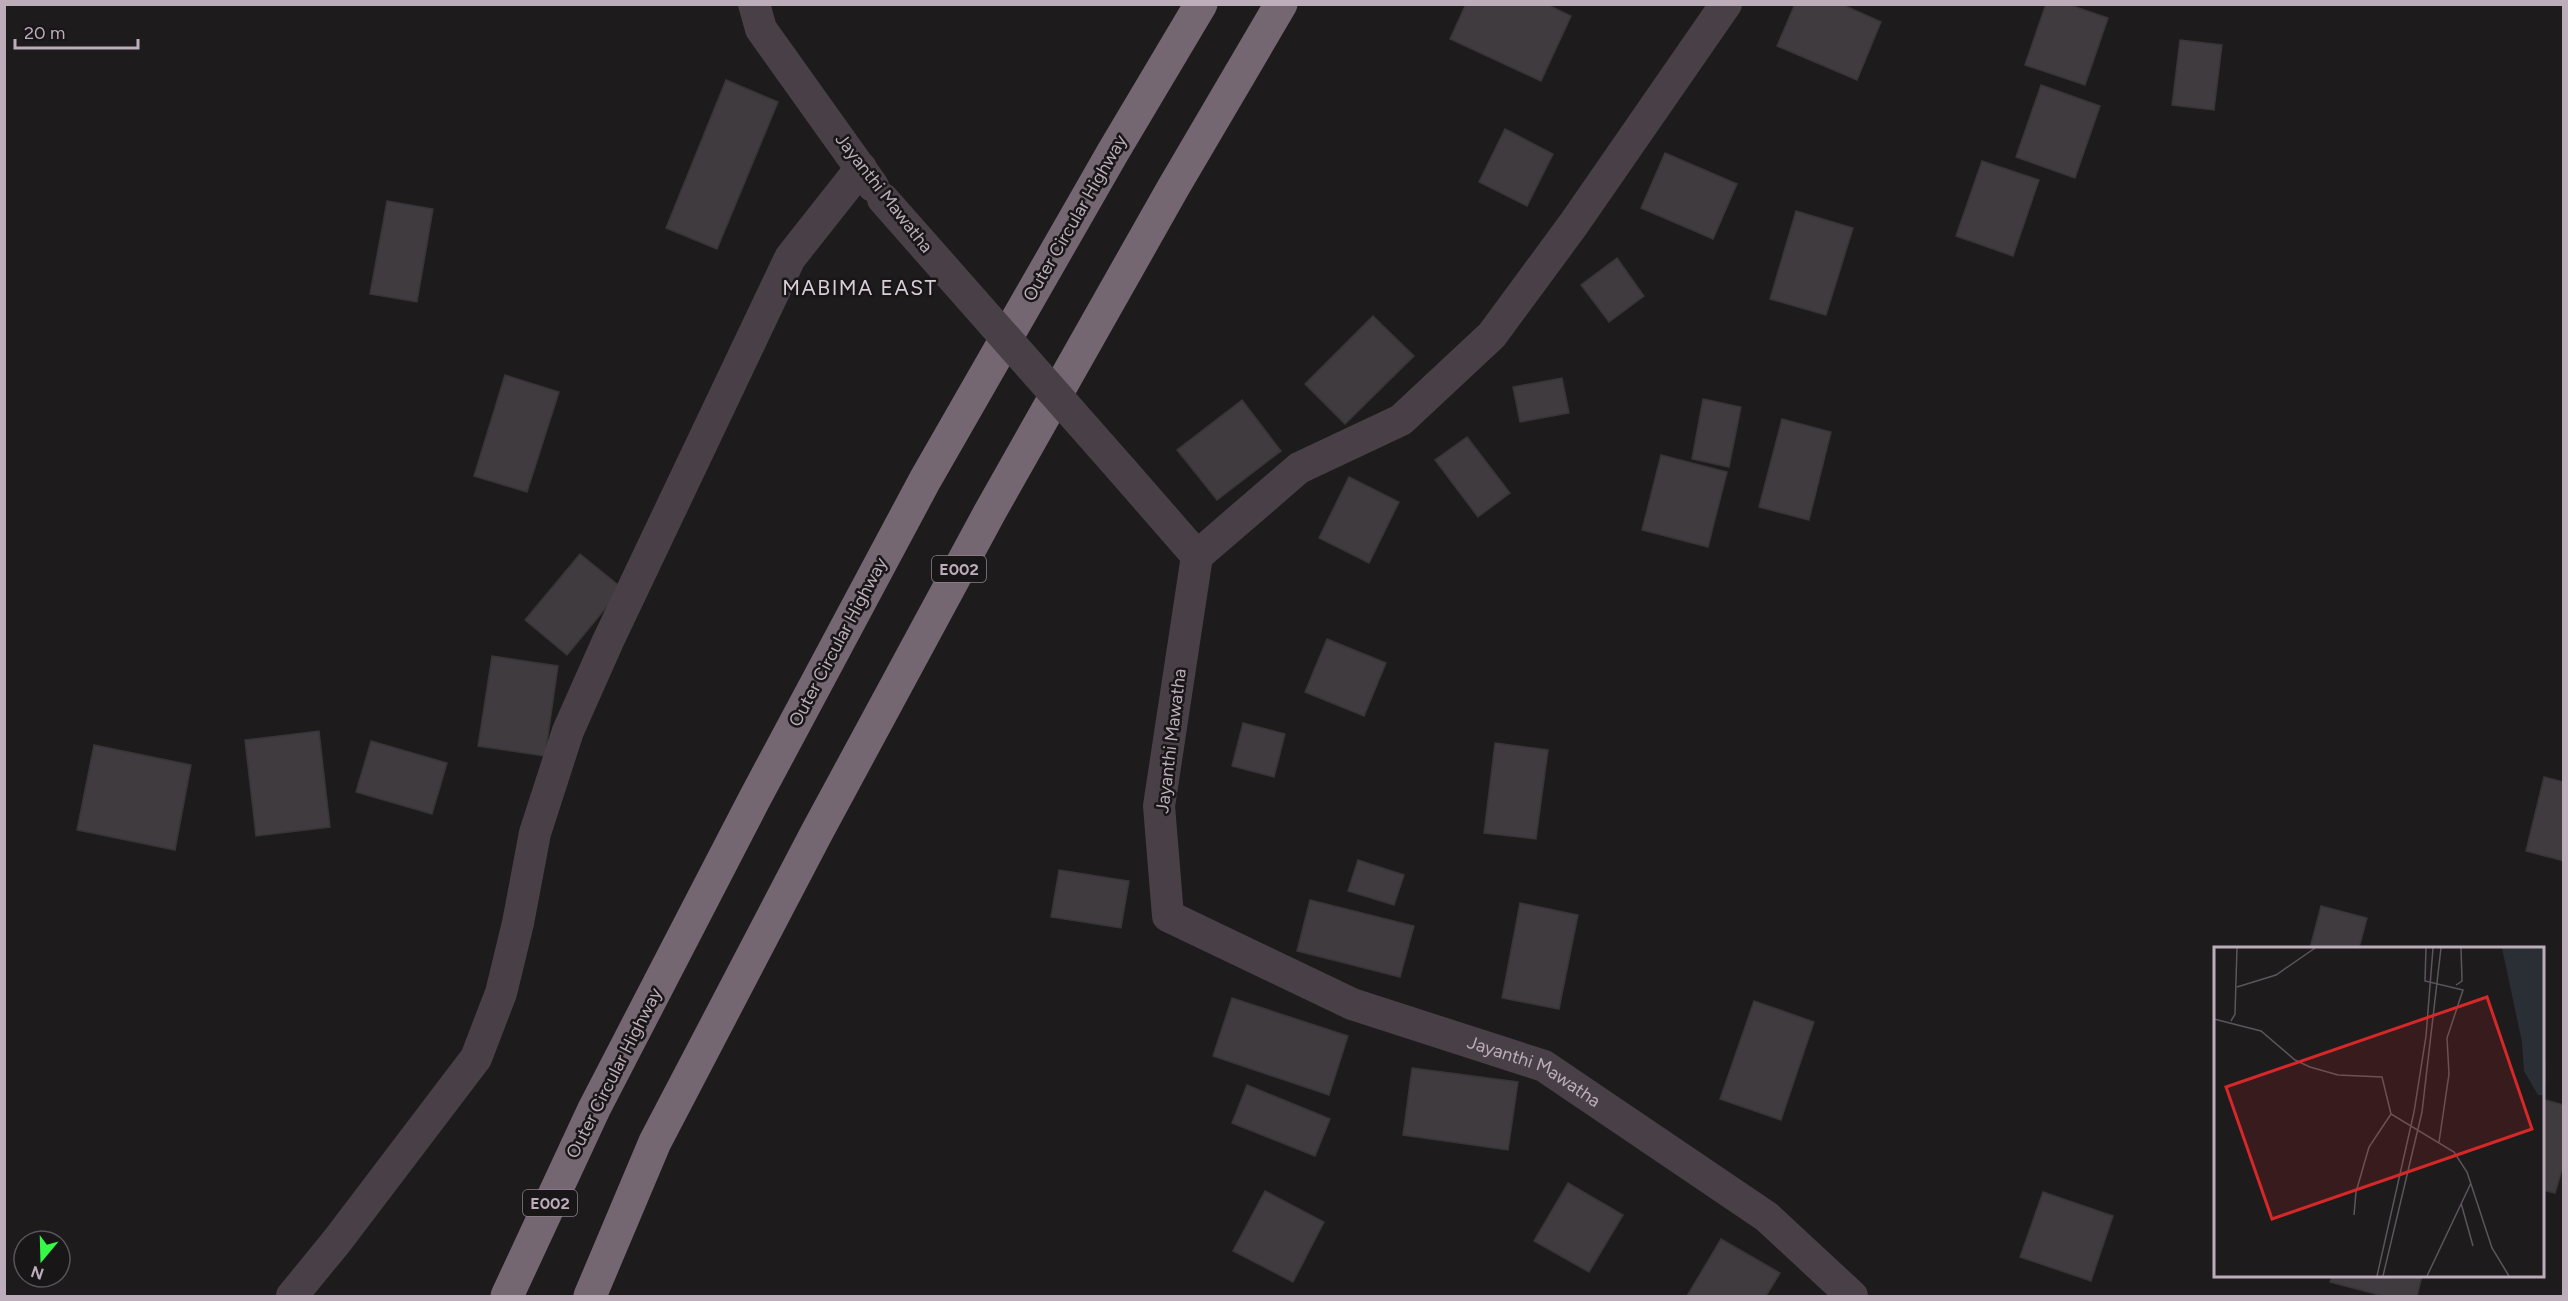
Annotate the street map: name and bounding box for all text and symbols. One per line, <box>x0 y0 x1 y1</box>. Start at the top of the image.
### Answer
scale bar <box>15 12 138 50</box>
text: 20 m <box>24 22 65 44</box>
street label: Jayanthi Mawatha <box>830 129 938 257</box>
street label: Outer Circular Highway <box>1018 130 1132 305</box>
district label: MABIMA EAST <box>782 275 938 300</box>
street label: Outer Circular Highway <box>784 553 892 730</box>
road number: E002 <box>932 556 986 582</box>
street label: Jayanthi Mawatha <box>1151 667 1191 815</box>
inset map <box>2214 947 2544 1277</box>
street label: Outer Circular Highway <box>561 984 667 1162</box>
street label: Jayanthi Mawatha <box>1465 1031 1605 1112</box>
road number: E002 <box>523 1190 577 1216</box>
north arrow <box>12 1229 72 1289</box>
text: N <box>28 1262 46 1284</box>

